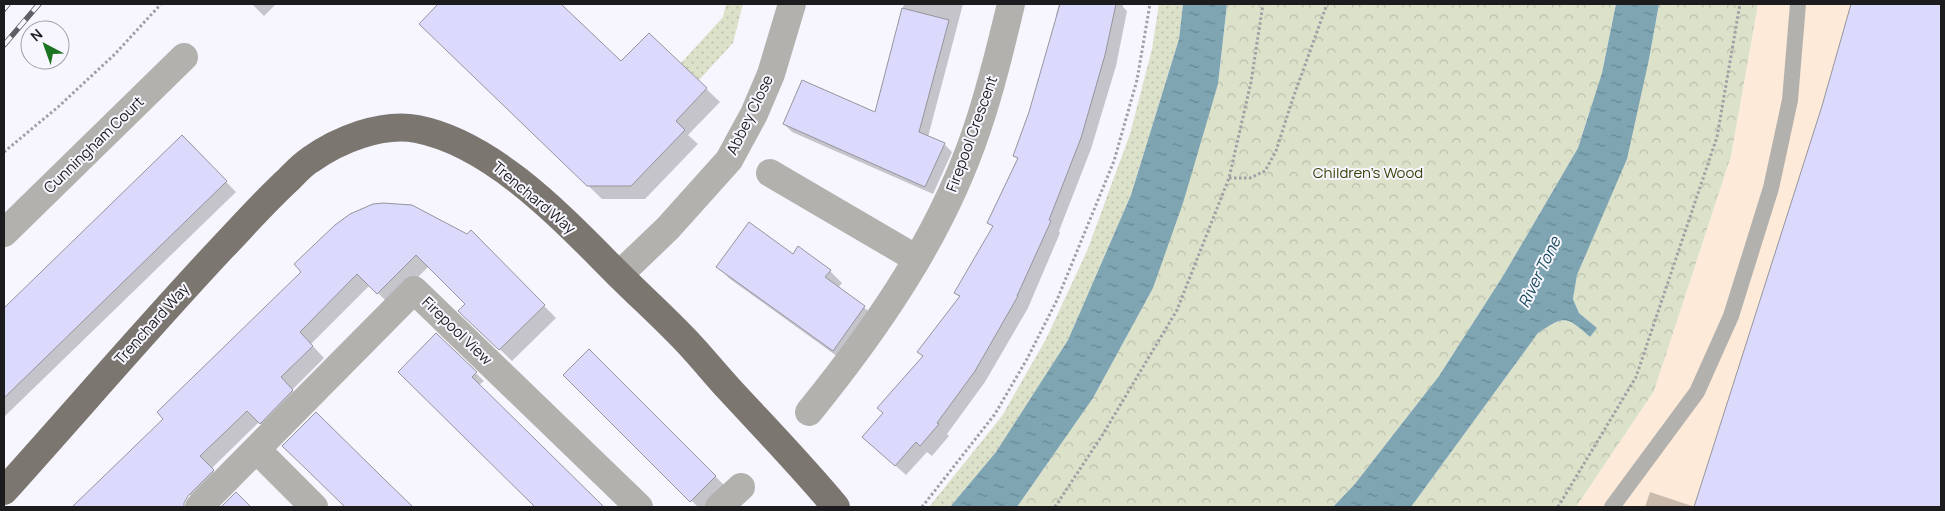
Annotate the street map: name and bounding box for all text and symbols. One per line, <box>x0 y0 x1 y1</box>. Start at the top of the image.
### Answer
north arrow <box>20 20 70 70</box>
text: N <box>26 24 46 45</box>
street label: Abbey Close <box>721 71 778 158</box>
street label: Firepool Crescent <box>941 73 1002 195</box>
street label: Cunningham Court <box>39 91 148 198</box>
street label: Trenchard Way <box>488 157 580 239</box>
park label: Children's Wood <box>1313 162 1423 183</box>
water label: River Tone <box>1512 231 1566 311</box>
street label: Trenchard Way <box>109 278 194 369</box>
street label: Firepool View <box>418 292 497 370</box>

